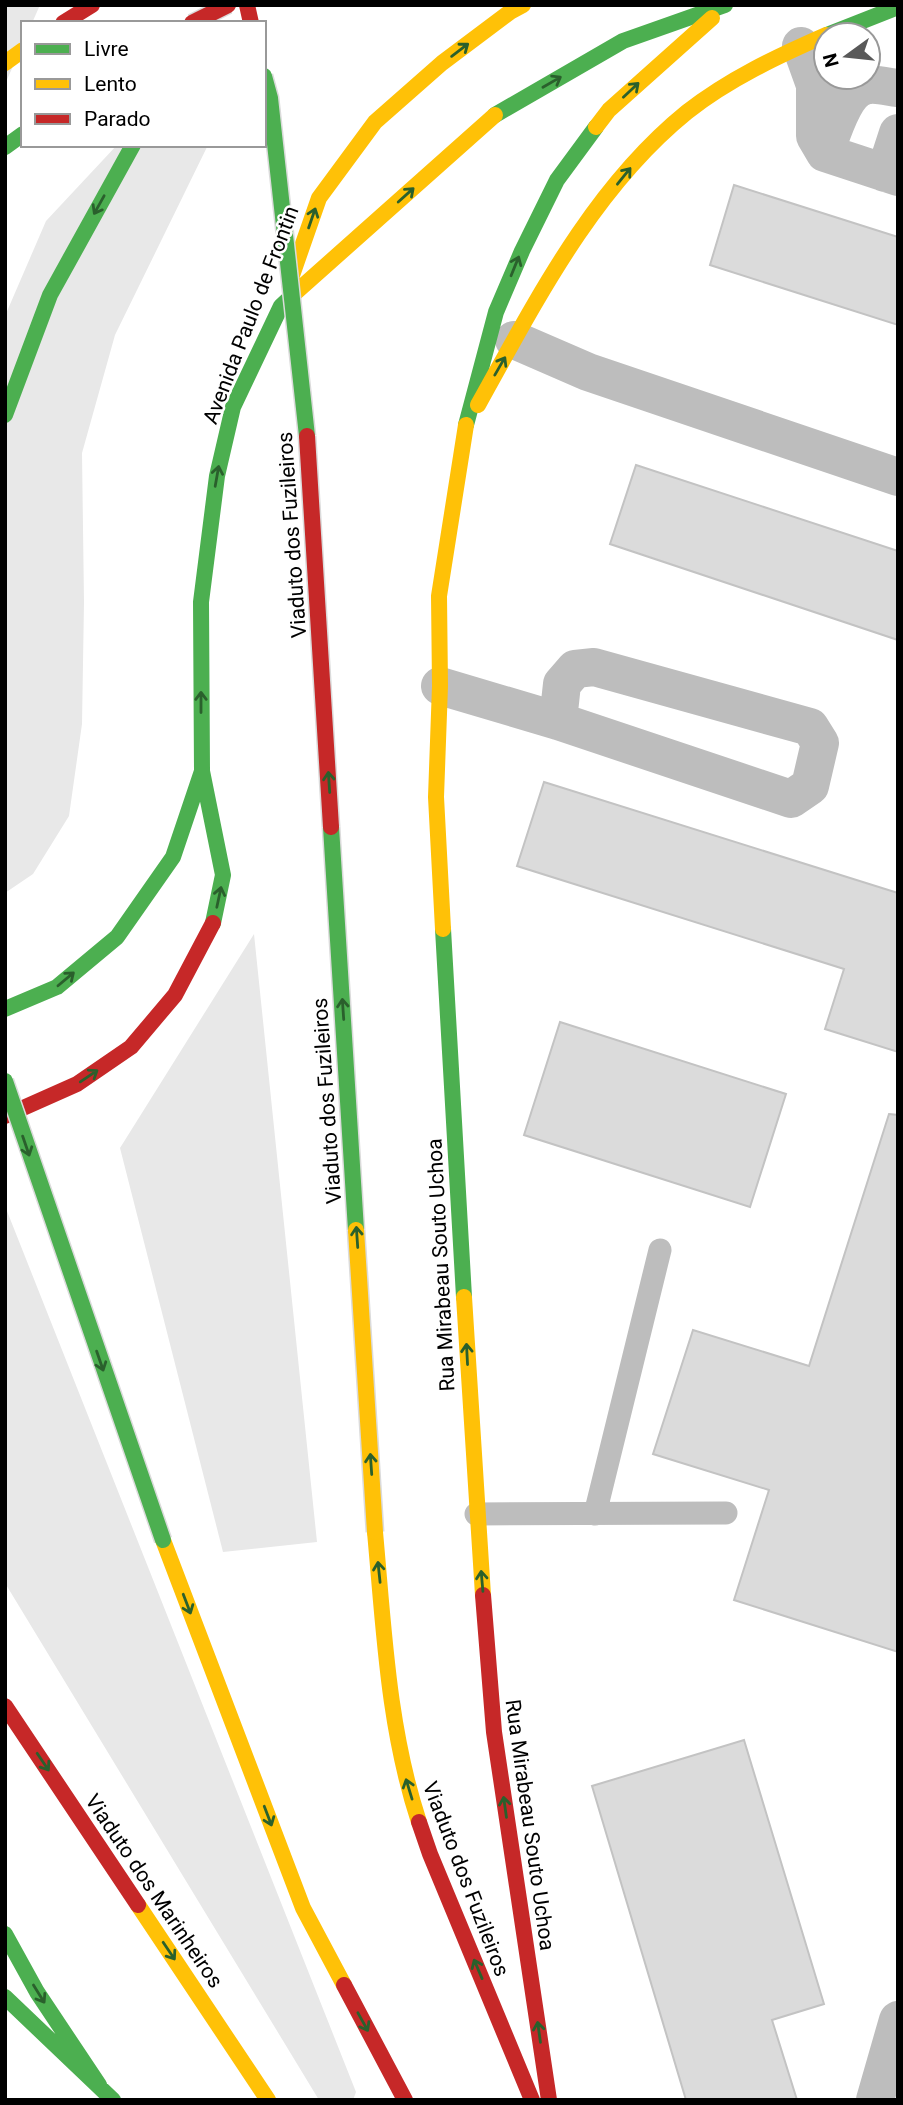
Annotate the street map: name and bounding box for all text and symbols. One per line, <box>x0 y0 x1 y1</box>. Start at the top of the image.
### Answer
legend <box>21 21 266 147</box>
north arrow <box>812 21 882 91</box>
text: Livre <box>84 37 129 61</box>
one-way arrow <box>450 42 469 57</box>
text: N <box>818 51 844 70</box>
text: Lento <box>84 72 137 96</box>
one-way arrow <box>542 75 562 89</box>
one-way arrow <box>623 81 640 98</box>
text: Parado <box>84 107 151 131</box>
one-way arrow <box>616 167 632 185</box>
one-way arrow <box>397 187 414 204</box>
one-way arrow <box>92 194 106 215</box>
street label: Avenida Paulo de Frontin <box>198 203 304 427</box>
one-way arrow <box>306 207 319 229</box>
one-way arrow <box>509 256 522 278</box>
one-way arrow <box>493 356 507 376</box>
street label: Viaduto dos Fuzileiros <box>273 431 311 639</box>
one-way arrow <box>211 465 225 488</box>
one-way arrow <box>194 691 208 714</box>
one-way arrow <box>322 771 335 794</box>
one-way arrow <box>212 886 226 909</box>
one-way arrow <box>57 971 75 987</box>
street label: Viaduto dos Fuzileiros <box>308 997 346 1205</box>
one-way arrow <box>336 998 349 1021</box>
one-way arrow <box>79 1069 98 1083</box>
one-way arrow <box>21 1134 33 1156</box>
street label: Rua Mirabeau Souto Uchoa <box>422 1138 460 1392</box>
one-way arrow <box>350 1226 363 1248</box>
one-way arrow <box>461 1343 474 1366</box>
one-way arrow <box>95 1349 108 1371</box>
one-way arrow <box>364 1453 377 1475</box>
one-way arrow <box>372 1561 385 1584</box>
one-way arrow <box>475 1570 488 1593</box>
one-way arrow <box>182 1592 195 1614</box>
street label: Rua Mirabeau Souto Uchoa <box>500 1698 560 1952</box>
one-way arrow <box>36 1752 50 1771</box>
street label: Viaduto dos Fuzileiros <box>418 1778 514 1980</box>
one-way arrow <box>401 1779 414 1801</box>
street label: Viaduto dos Marinheiros <box>80 1790 228 1992</box>
one-way arrow <box>498 1796 511 1819</box>
one-way arrow <box>263 1805 276 1827</box>
one-way arrow <box>163 1941 177 1961</box>
one-way arrow <box>470 1959 483 1980</box>
one-way arrow <box>31 1984 46 2003</box>
one-way arrow <box>356 2012 370 2032</box>
one-way arrow <box>532 2021 545 2044</box>

